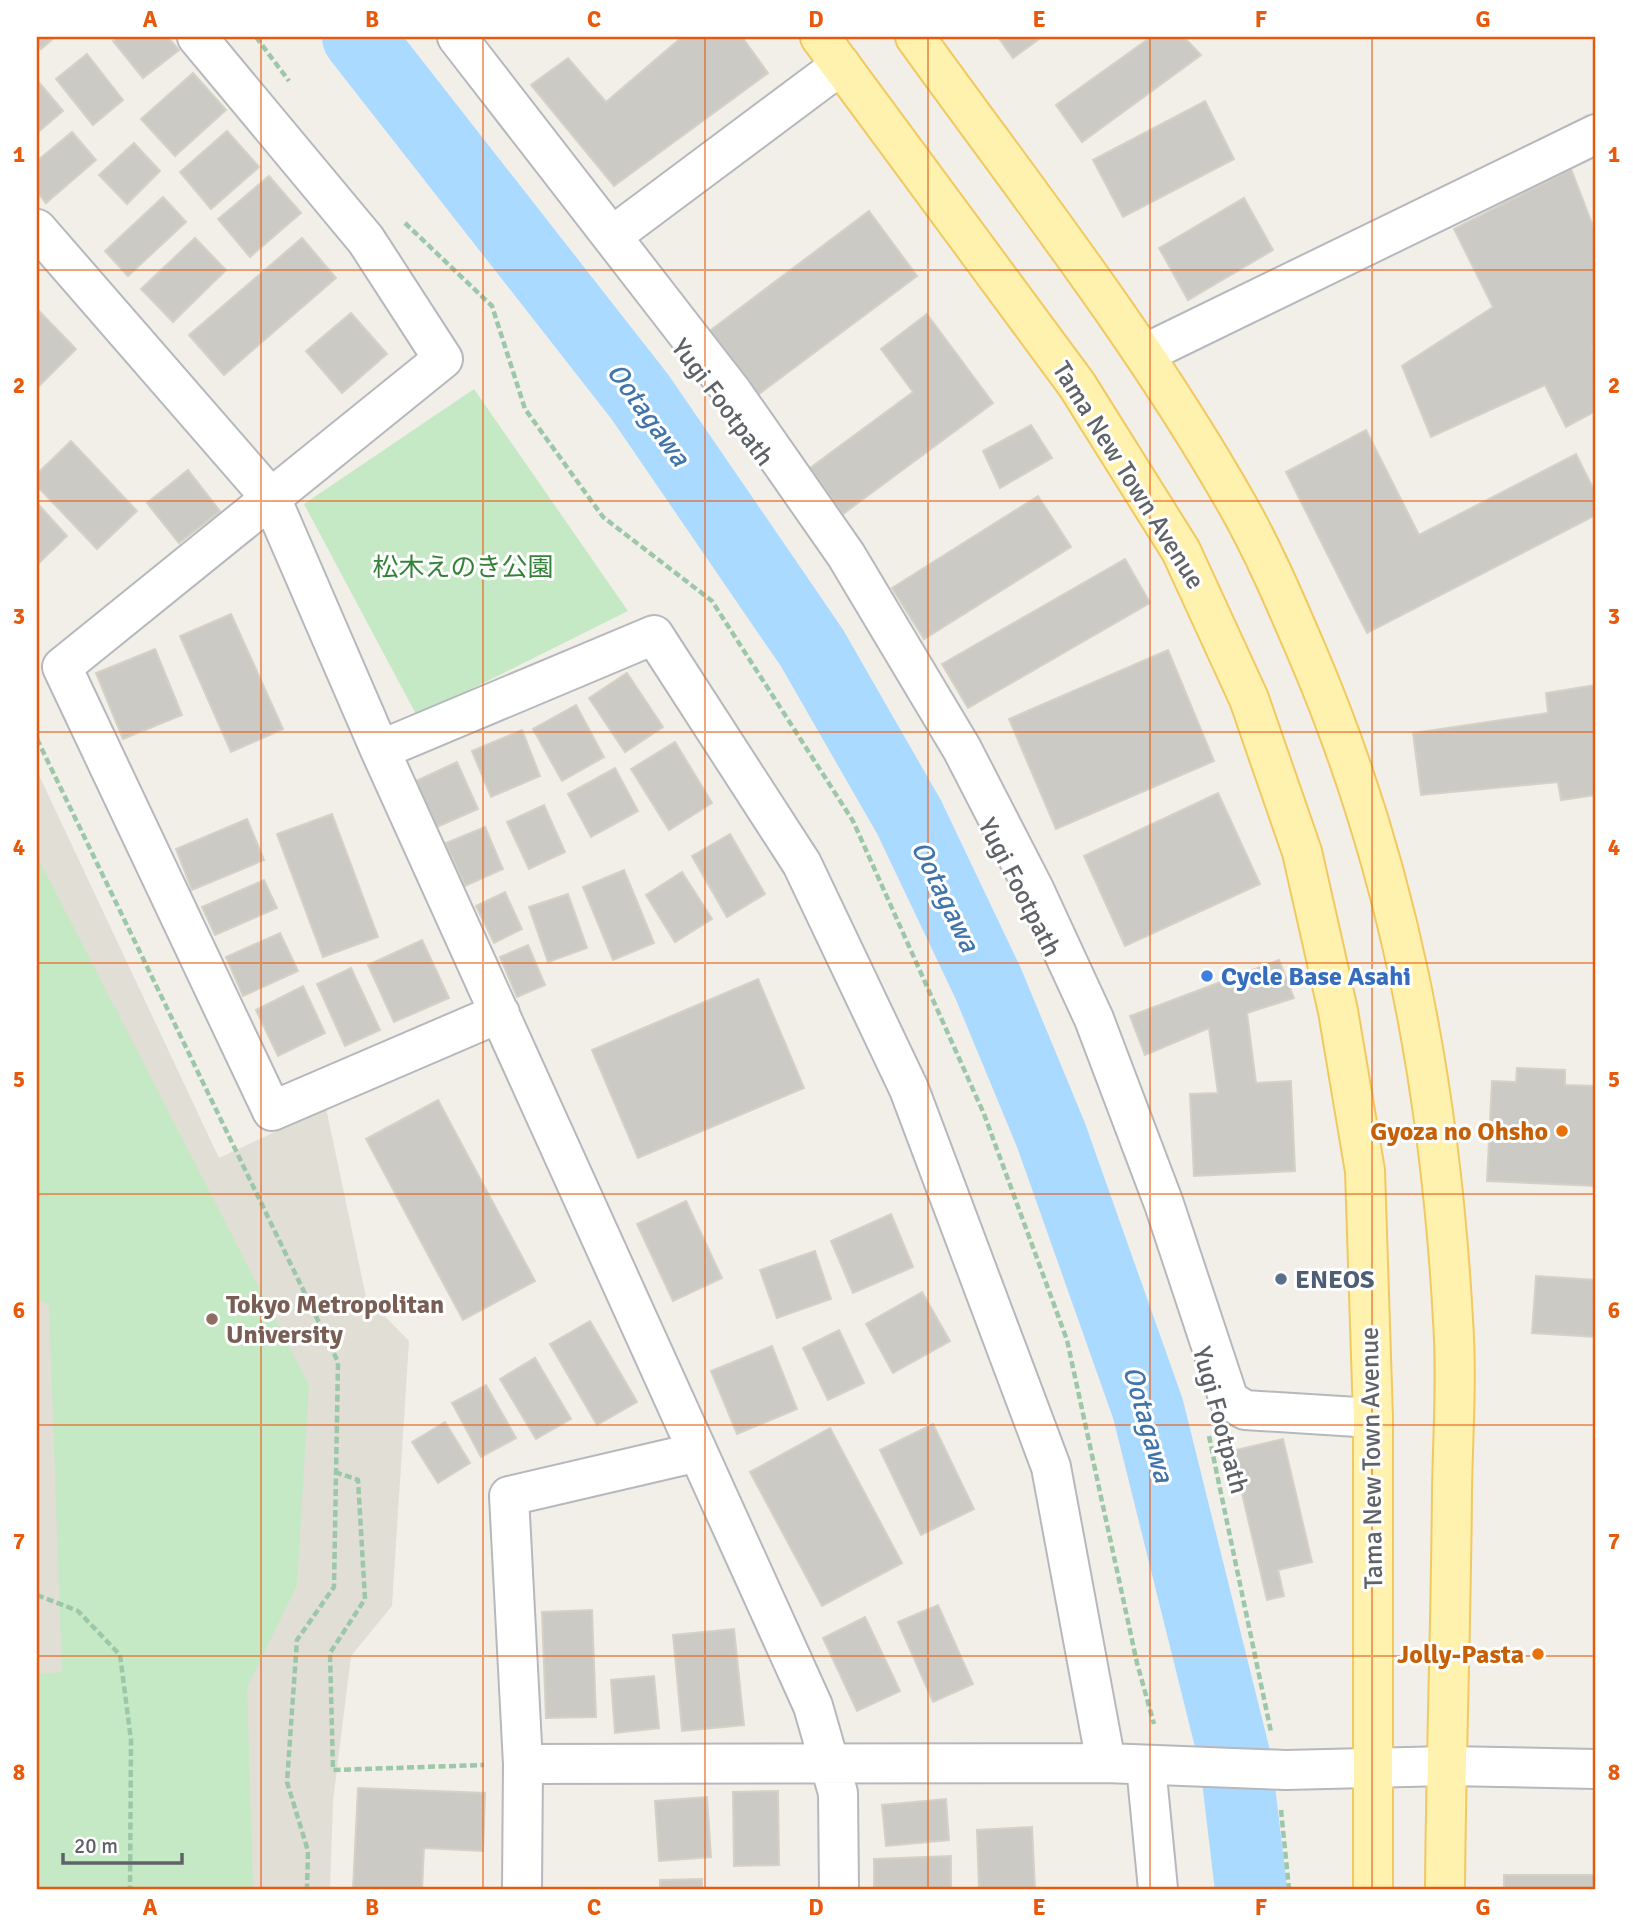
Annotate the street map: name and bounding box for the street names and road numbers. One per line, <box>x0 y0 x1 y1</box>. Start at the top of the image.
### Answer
street label: Yugi Footpath <box>664 333 781 473</box>
street label: Tama New Town Avenue <box>1045 356 1211 595</box>
street label: Yugi Footpath <box>971 813 1068 962</box>
street label: Tama New Town Avenue <box>1354 1326 1390 1589</box>
street label: Yugi Footpath <box>1185 1343 1255 1497</box>

